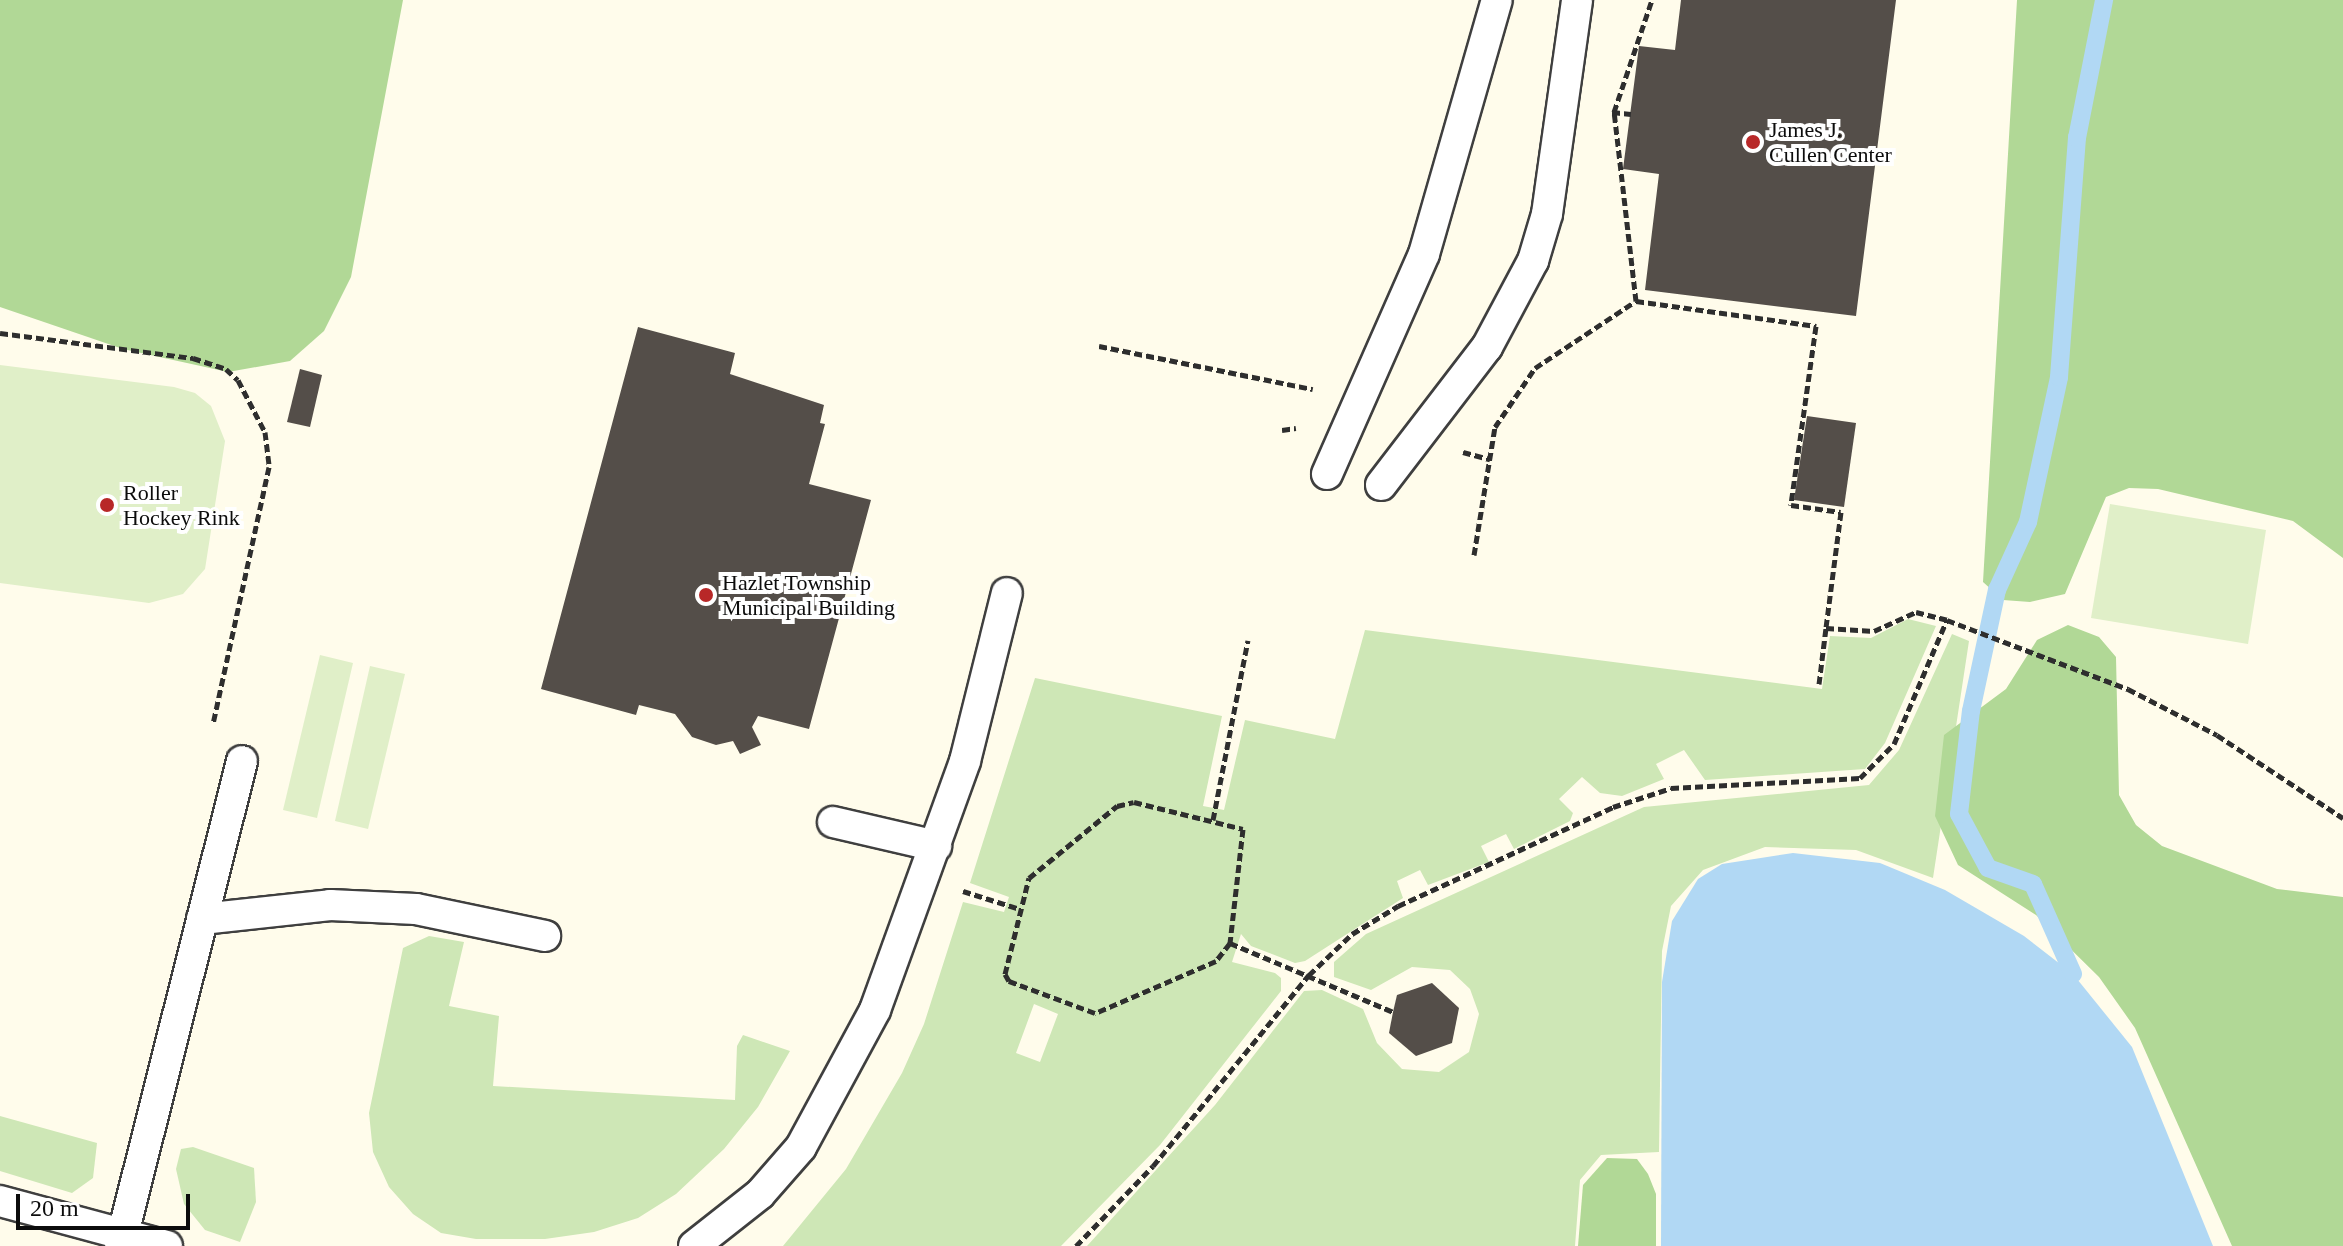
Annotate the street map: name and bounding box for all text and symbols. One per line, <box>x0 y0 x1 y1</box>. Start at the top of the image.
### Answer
place label: James J. Cullen Center <box>1769 116 1892 168</box>
marker: James J. Cullen Center <box>1744 133 1762 151</box>
place label: Roller Hockey Rink <box>123 479 240 530</box>
marker: Roller Hockey Rink <box>98 496 116 514</box>
place label: Hazlet Township Municipal Building <box>722 569 895 620</box>
marker: Hazlet Township Municipal Building <box>697 586 715 604</box>
scale bar <box>20 1178 194 1228</box>
text: 20 m <box>30 1195 79 1221</box>

